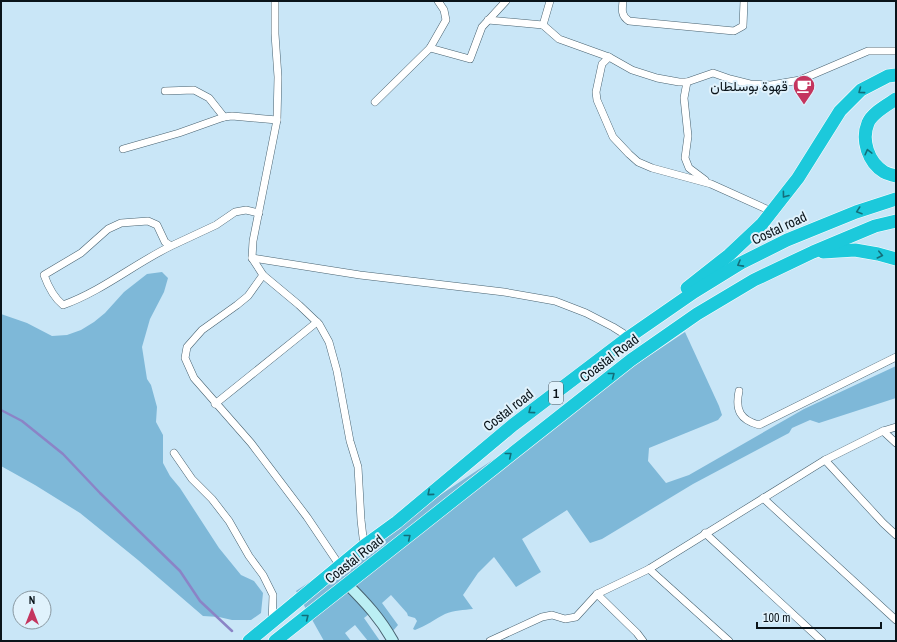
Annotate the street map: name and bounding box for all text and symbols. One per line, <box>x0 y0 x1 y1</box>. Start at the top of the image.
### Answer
cafe icon: قهوة بوسلطان <box>791 73 817 106</box>
place label: قهوة بوسلطان <box>710 77 788 95</box>
one-way arrow <box>859 86 866 93</box>
one-way arrow <box>864 149 873 156</box>
one-way arrow <box>783 191 790 198</box>
one-way arrow <box>855 206 862 215</box>
street label: Costal road <box>749 207 809 249</box>
one-way arrow <box>877 250 883 258</box>
one-way arrow <box>737 259 744 267</box>
street label: Coastal Road <box>576 330 642 386</box>
one-way arrow <box>607 372 614 379</box>
road number: 1 <box>549 382 563 404</box>
street label: Costal road <box>479 385 537 435</box>
one-way arrow <box>529 407 536 414</box>
one-way arrow <box>505 452 512 459</box>
one-way arrow <box>428 489 435 496</box>
street label: Coastal Road <box>321 530 387 588</box>
one-way arrow <box>404 534 411 541</box>
north arrow <box>12 590 52 630</box>
text: N <box>29 593 35 607</box>
scale bar <box>757 604 881 630</box>
text: 100 m <box>763 610 790 626</box>
one-way arrow <box>301 615 308 622</box>

